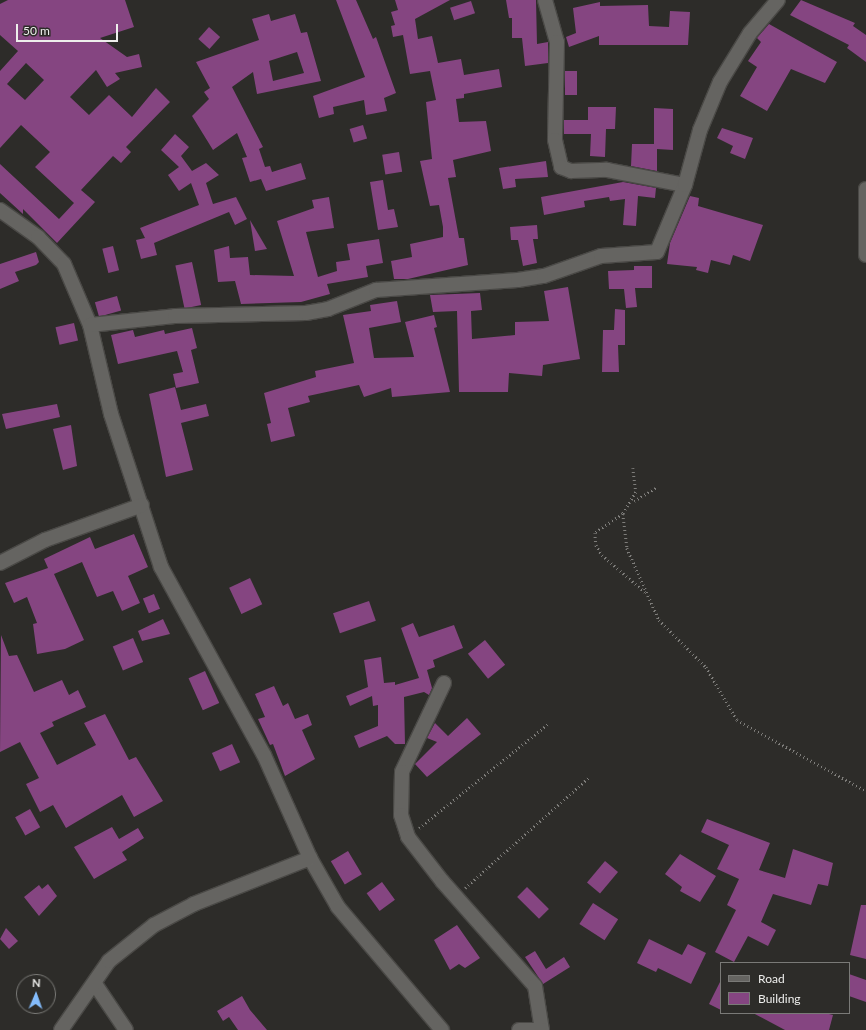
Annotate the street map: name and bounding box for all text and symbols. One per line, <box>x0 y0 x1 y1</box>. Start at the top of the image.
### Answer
scale bar <box>18 16 120 42</box>
text: 50 m <box>23 23 50 38</box>
legend <box>720 962 850 1014</box>
text: Road <box>758 971 785 986</box>
north arrow <box>16 974 56 1014</box>
text: N <box>32 976 41 989</box>
text: Building <box>758 991 801 1006</box>

